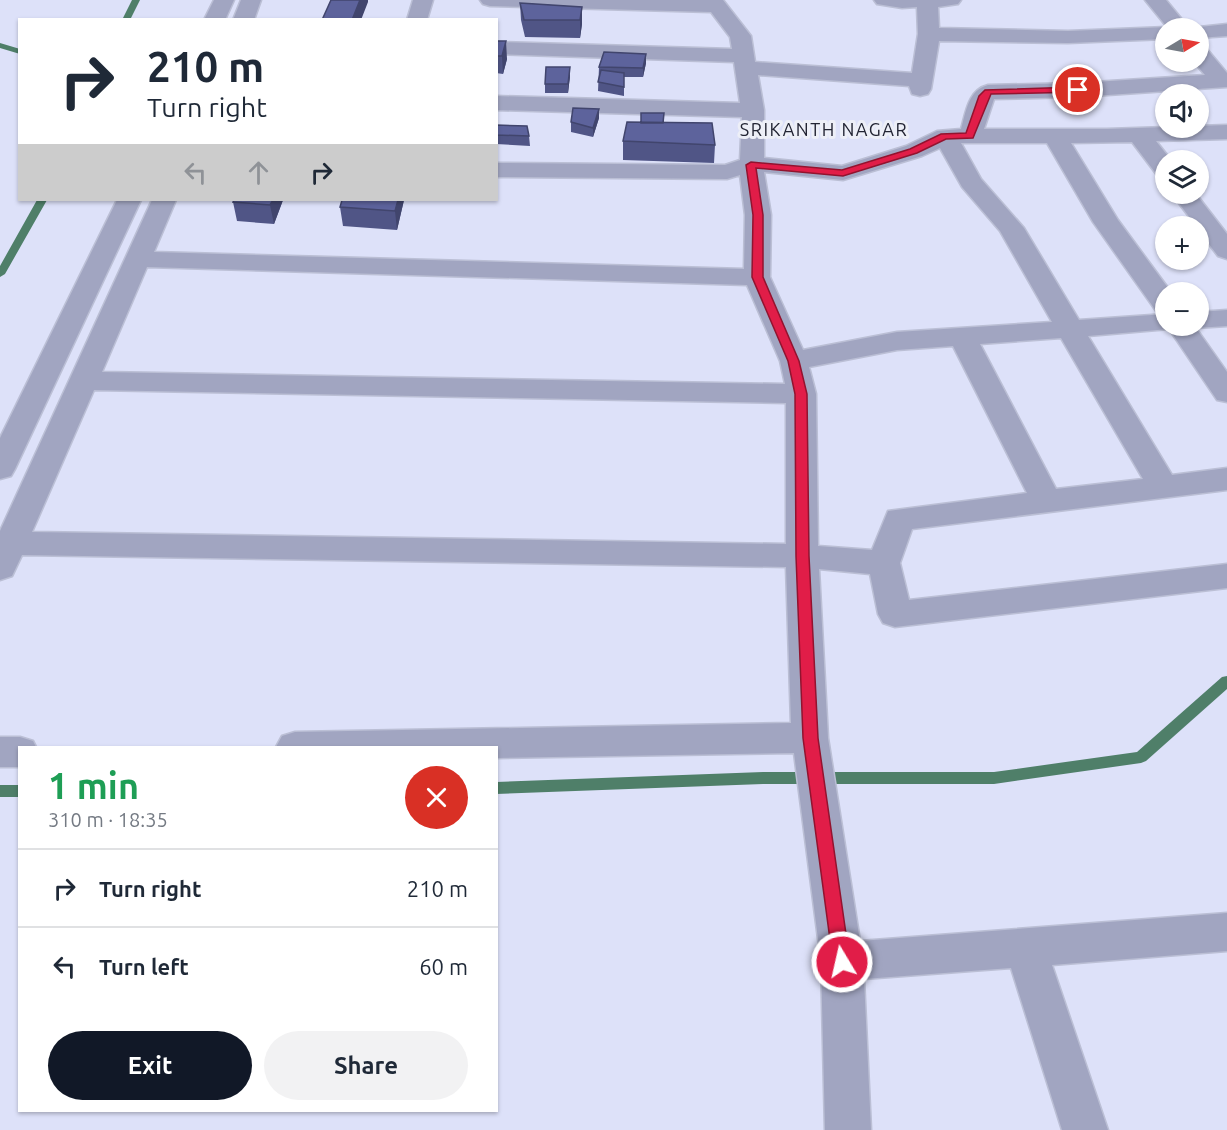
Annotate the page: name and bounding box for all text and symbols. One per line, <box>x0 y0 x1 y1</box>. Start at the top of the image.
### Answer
north arrow <box>1155 18 1209 72</box>
map controls <box>1155 18 1209 336</box>
icon: right <box>48 42 126 120</box>
text: 210 m <box>147 43 264 90</box>
pin <box>1052 64 1103 115</box>
icon: arrive <box>1061 73 1094 106</box>
button: sound <box>1155 84 1209 138</box>
text: Turn right <box>147 92 267 122</box>
district label: SRIKANTH NAGAR <box>740 119 908 139</box>
button: layers <box>1155 150 1209 204</box>
icon: left <box>179 156 212 189</box>
icon: ahead <box>242 156 275 189</box>
icon: right <box>305 156 338 189</box>
button: + <box>1155 216 1209 270</box>
button: − <box>1155 282 1209 336</box>
text: 1 min <box>48 765 139 806</box>
button: close <box>405 766 468 829</box>
text: 310 m · 18:35 <box>48 808 168 831</box>
icon: right <box>48 872 81 905</box>
text: Turn right <box>99 876 201 901</box>
text: 210 m <box>407 876 468 901</box>
position arrow <box>810 930 874 994</box>
icon: left <box>48 950 81 983</box>
text: Turn left <box>99 954 189 979</box>
text: 60 m <box>419 954 468 979</box>
button: Exit <box>48 1031 252 1100</box>
button: Share <box>264 1031 468 1100</box>

